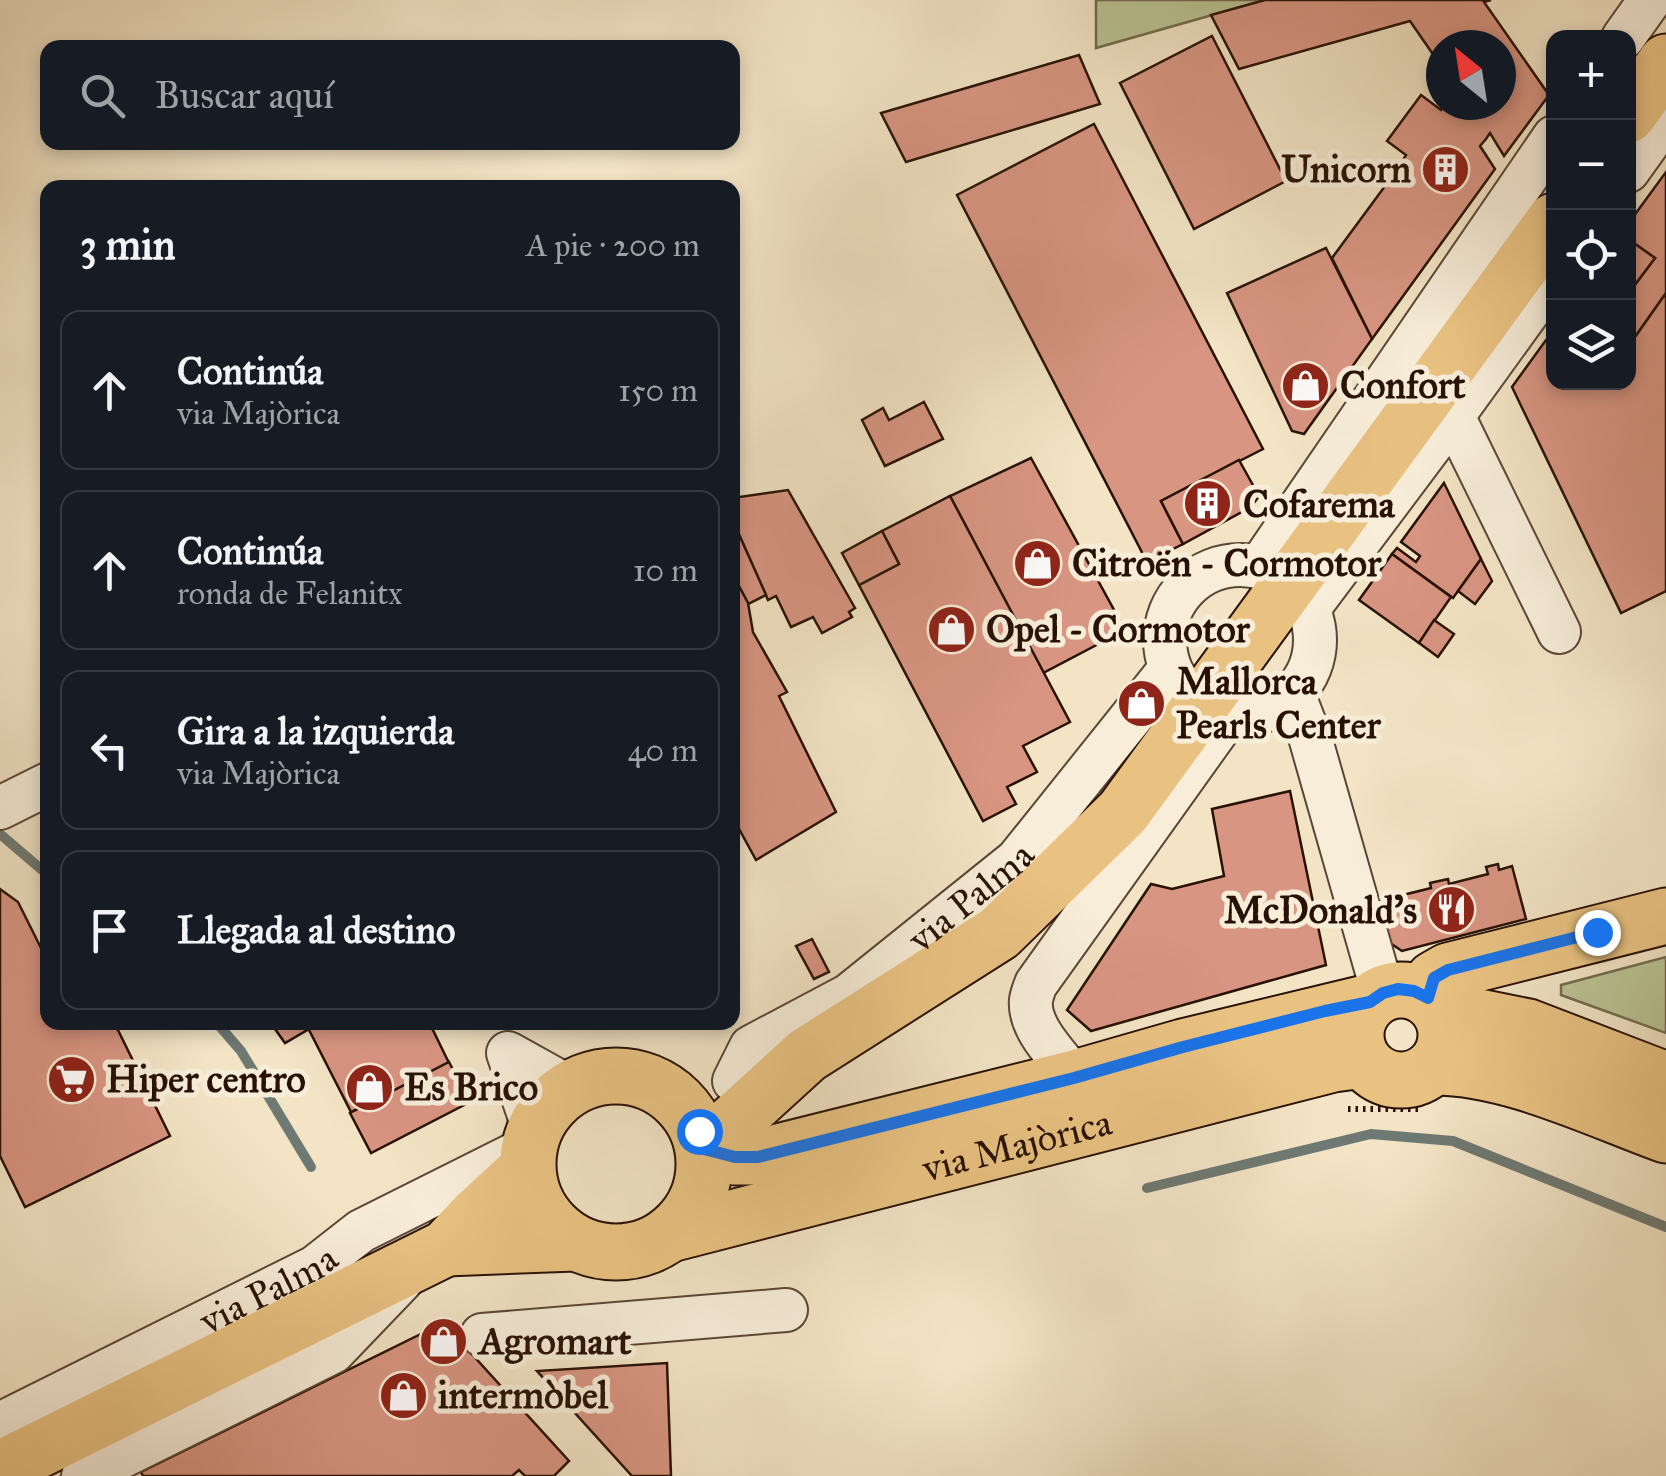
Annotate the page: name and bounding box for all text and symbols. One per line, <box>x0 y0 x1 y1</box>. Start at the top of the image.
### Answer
north arrow <box>1426 30 1516 120</box>
map controls <box>1546 30 1636 390</box>
button: + <box>1546 30 1636 120</box>
search box <box>40 40 740 150</box>
icon: search <box>75 68 130 123</box>
text: Buscar aquí <box>155 72 334 118</box>
button: − <box>1546 120 1636 210</box>
building icon: Unicorn <box>1420 143 1472 195</box>
place label: Unicorn <box>1281 146 1411 192</box>
button: locate <box>1546 210 1636 300</box>
text: 3 min <box>80 219 175 271</box>
text: A pie · 200 m <box>526 226 700 265</box>
button: layers <box>1546 300 1636 390</box>
text: Continúa <box>177 348 323 394</box>
shop icon: Confort <box>1279 359 1331 411</box>
place label: Confort <box>1340 362 1466 408</box>
icon: ahead <box>82 363 137 418</box>
text: 150 m <box>618 371 698 410</box>
text: via Majòrica <box>177 394 340 433</box>
building icon: Cofarema <box>1182 478 1234 530</box>
place label: Cofarema <box>1243 481 1396 527</box>
text: Continúa <box>177 528 323 574</box>
shop icon: Citroën - Cormotor <box>1011 537 1063 589</box>
place label: Citroën - Cormotor <box>1072 540 1382 586</box>
icon: ahead <box>82 543 137 598</box>
text: 10 m <box>633 551 698 590</box>
text: ronda de Felanitx <box>177 574 402 613</box>
shop icon: Opel - Cormotor <box>925 603 977 655</box>
place label: Opel - Cormotor <box>986 606 1251 652</box>
place label: Mallorca Pearls Center <box>1176 658 1381 748</box>
shop icon: Mallorca Pearls Center <box>1115 677 1167 729</box>
text: Gira a la izquierda <box>177 708 454 754</box>
icon: left <box>82 723 137 778</box>
text: 40 m <box>628 731 698 770</box>
text: via Majòrica <box>177 754 340 793</box>
street label: via Palma <box>898 833 1045 962</box>
restaurant icon: McDonald's <box>1426 884 1478 936</box>
place label: McDonald's <box>1224 887 1417 933</box>
icon: arrive <box>82 903 137 958</box>
text: Llegada al destino <box>177 907 456 953</box>
route end <box>1575 910 1621 956</box>
supermarket icon: Hiper centro <box>45 1053 97 1105</box>
place label: Hiper centro <box>106 1056 306 1102</box>
shop icon: Es Brico <box>343 1061 395 1113</box>
place label: Es Brico <box>404 1064 538 1110</box>
street label: via Majòrica <box>916 1099 1117 1192</box>
route start <box>677 1109 723 1155</box>
street label: via Palma <box>191 1235 347 1344</box>
shop icon: Agromart <box>418 1315 470 1367</box>
place label: Agromart <box>477 1318 632 1364</box>
shop icon: intermòbel <box>377 1369 429 1421</box>
place label: intermòbel <box>438 1372 609 1418</box>

